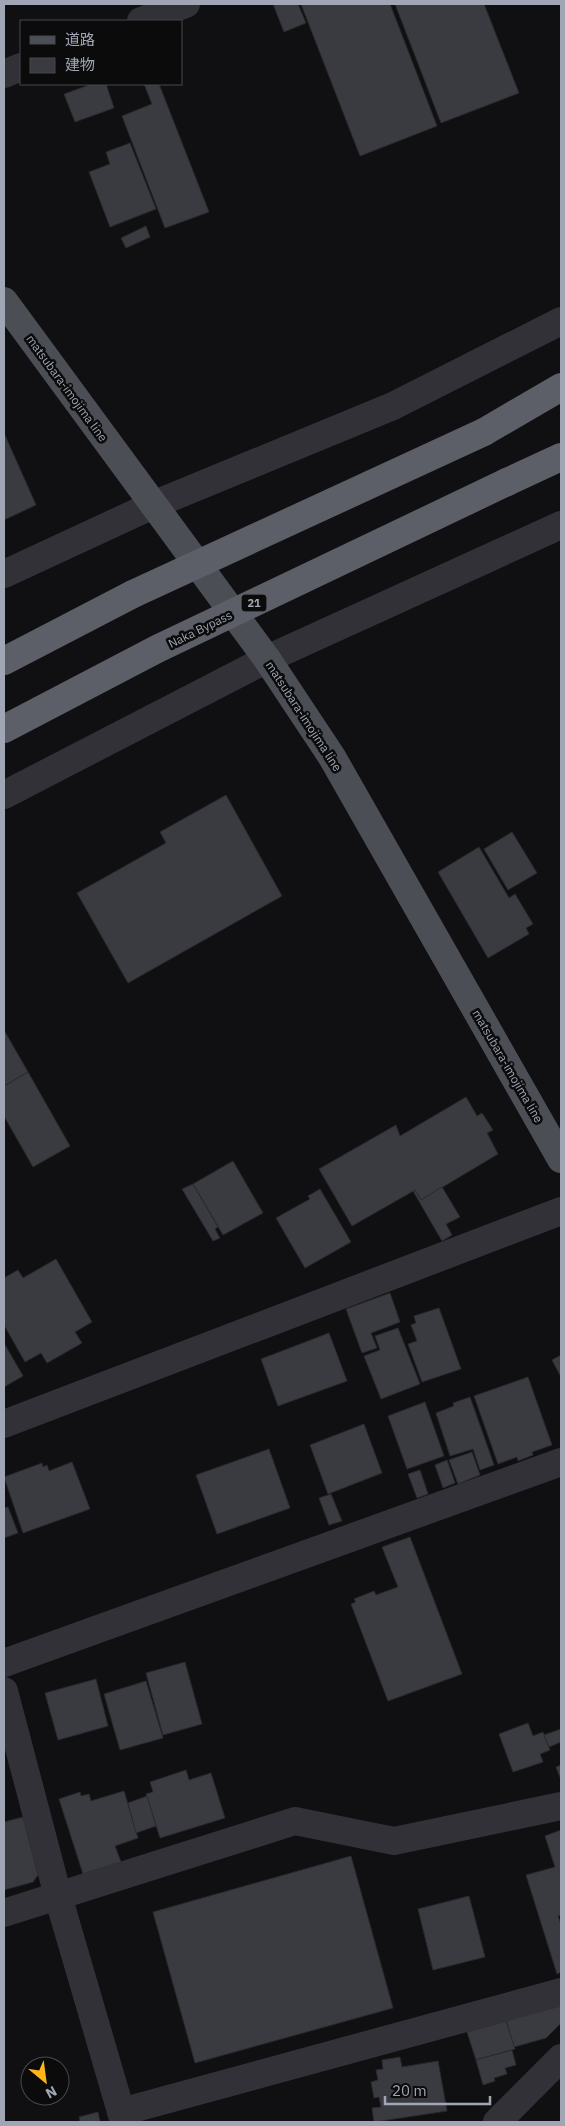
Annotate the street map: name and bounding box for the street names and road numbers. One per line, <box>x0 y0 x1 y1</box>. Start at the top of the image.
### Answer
street label: matsubara-imojima line <box>23 332 111 445</box>
road number: 21 <box>242 594 266 612</box>
street label: Naka Bypass <box>166 607 234 651</box>
street label: matsubara-imojima line <box>263 658 345 774</box>
street label: matsubara-imojima line <box>469 1007 547 1126</box>

